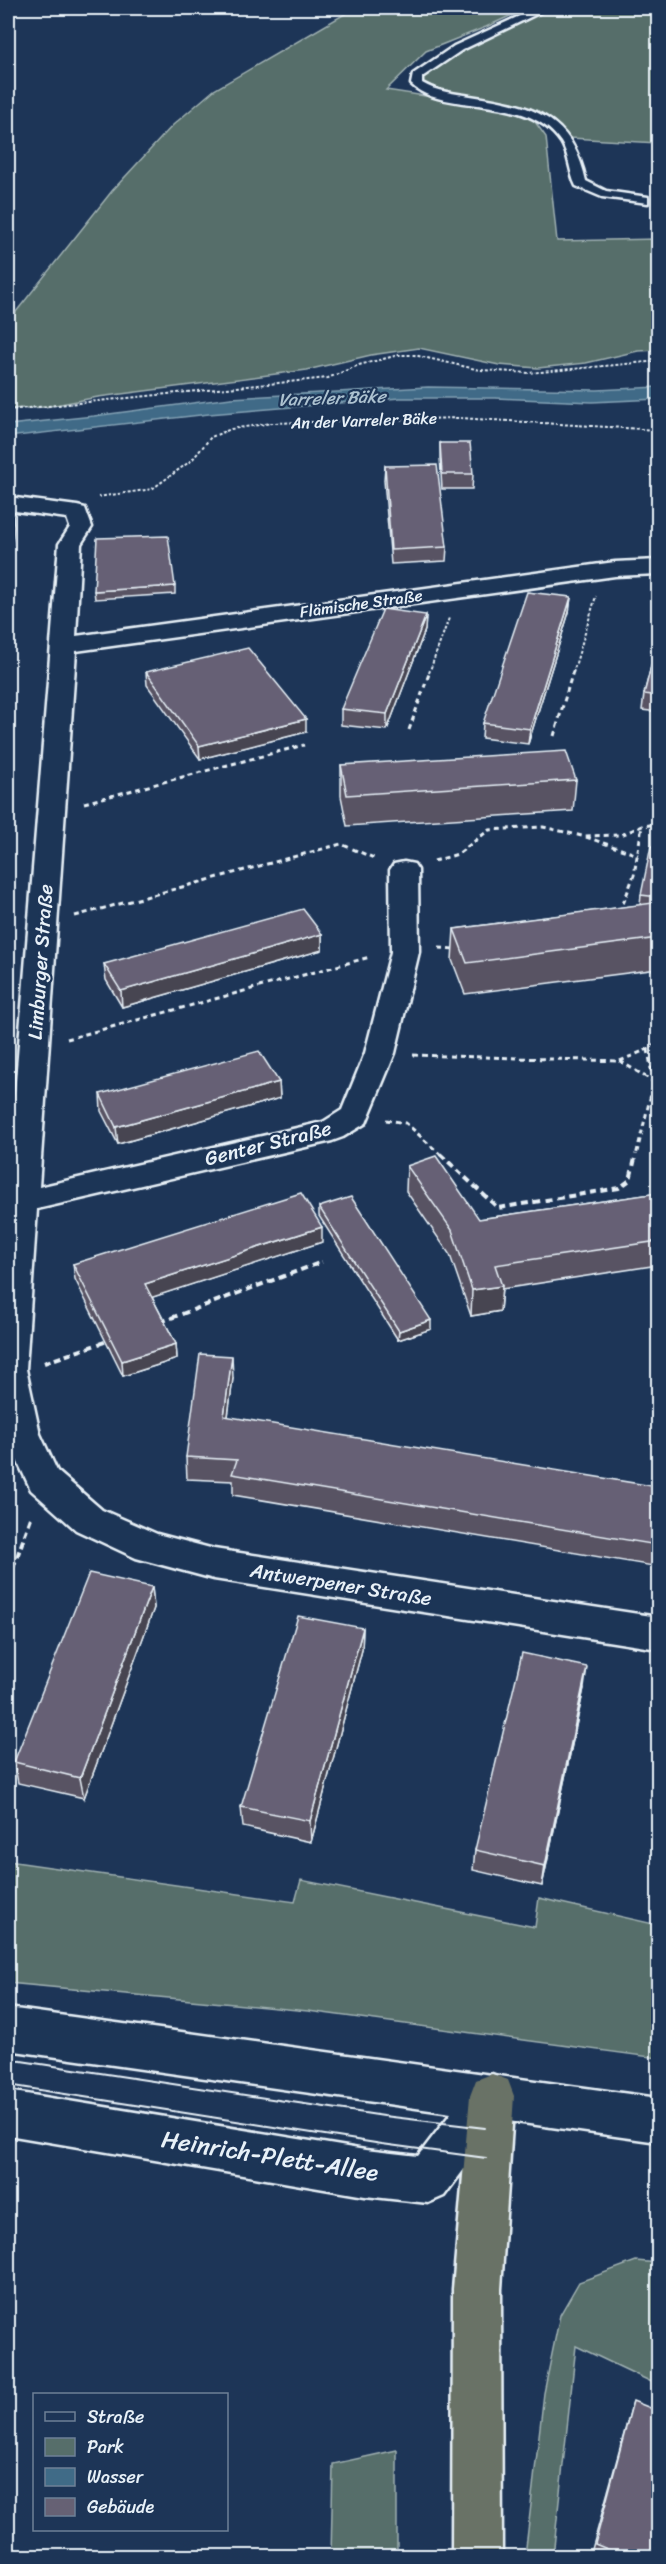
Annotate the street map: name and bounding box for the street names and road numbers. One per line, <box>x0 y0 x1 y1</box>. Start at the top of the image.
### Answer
street label: An der Varreler Bäke <box>289 403 438 438</box>
street label: Flämische Straße <box>298 581 424 626</box>
street label: Limburger Straße <box>18 883 63 1041</box>
street label: Genter Straße <box>201 1111 335 1176</box>
street label: Antwerpener Straße <box>247 1553 434 1616</box>
street label: Heinrich-Plett-Allee <box>159 2118 382 2194</box>

